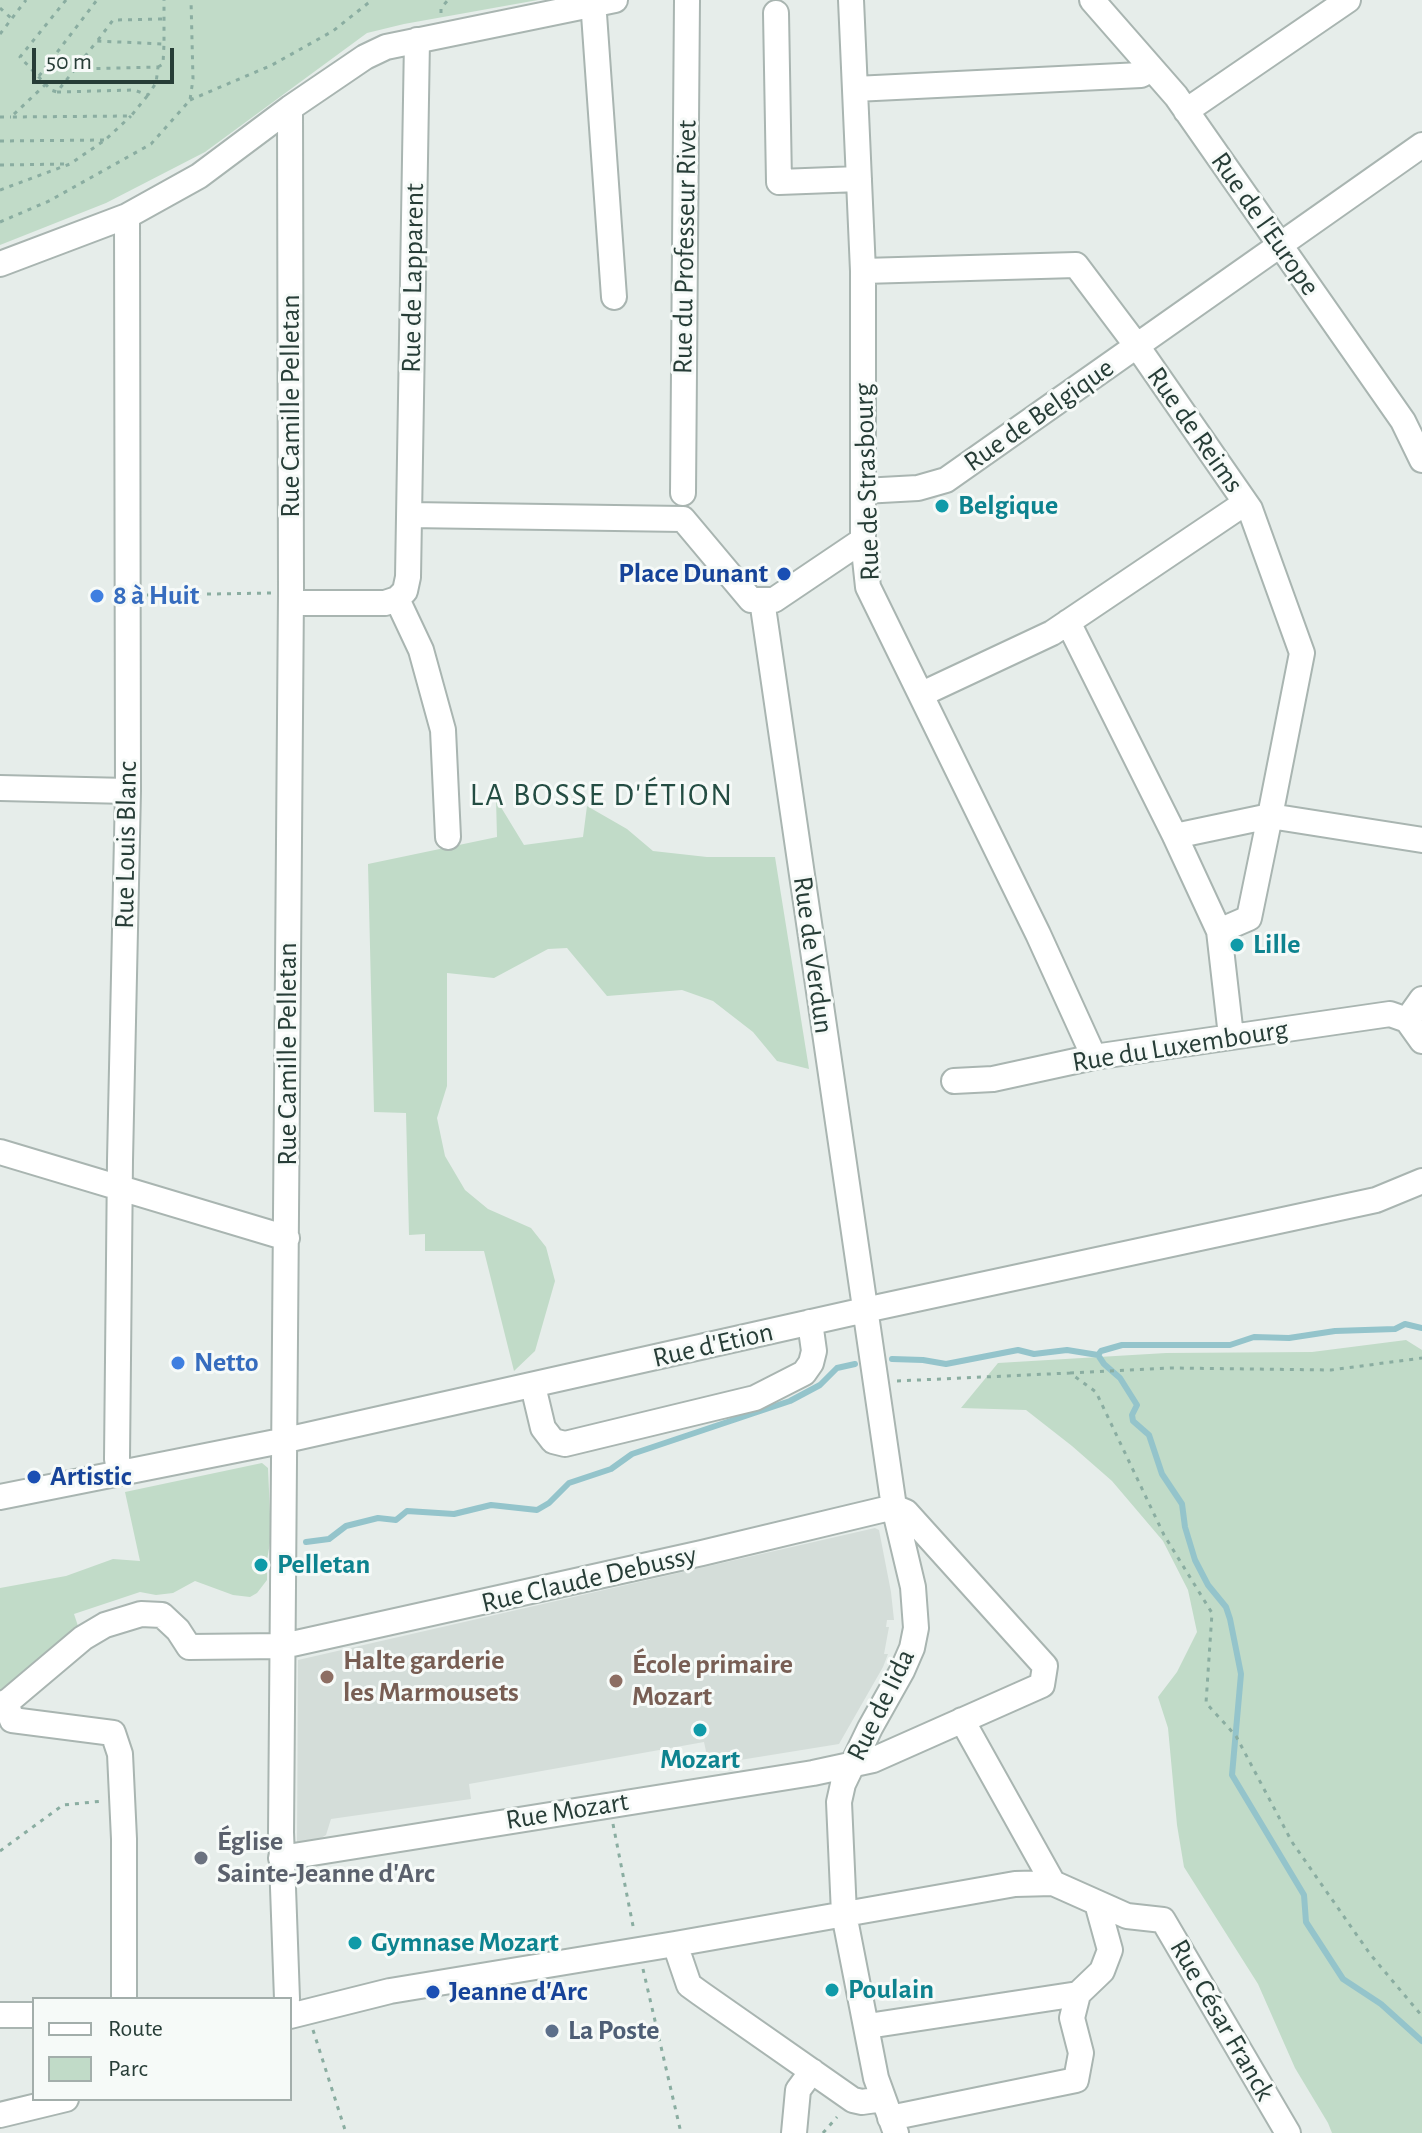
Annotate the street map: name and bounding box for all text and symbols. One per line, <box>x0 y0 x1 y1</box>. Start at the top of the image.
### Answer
scale bar <box>36 32 178 82</box>
text: 50 m <box>46 50 92 74</box>
street label: Rue du Professeur Rivet <box>666 120 704 374</box>
street label: Rue de l'Europe <box>1203 146 1327 302</box>
street label: Rue de Lapparent <box>395 183 431 373</box>
street label: Rue Camille Pelletan <box>274 294 308 518</box>
street label: Rue de Belgique <box>958 351 1120 479</box>
street label: Rue de Reims <box>1139 361 1251 499</box>
street label: Rue de Strasbourg <box>847 383 887 581</box>
place label: Belgique <box>958 489 1058 523</box>
marker: Belgique <box>933 497 951 515</box>
place label: Place Dunant <box>618 557 768 591</box>
marker: Place Dunant <box>775 565 793 583</box>
place label: 8 à Huit <box>113 579 199 613</box>
marker: 8 à Huit <box>88 587 106 605</box>
street label: Rue Louis Blanc <box>108 761 144 929</box>
district label: LA BOSSE D'ÉTION <box>470 776 734 814</box>
street label: Rue de Verdun <box>785 874 841 1036</box>
place label: Lille <box>1253 928 1300 962</box>
marker: Lille <box>1228 936 1246 954</box>
street label: Rue Camille Pelletan <box>271 942 305 1166</box>
street label: Rue du Luxembourg <box>1070 1012 1290 1080</box>
street label: Rue d'Etion <box>650 1315 776 1375</box>
place label: Netto <box>194 1346 259 1380</box>
marker: Netto <box>169 1354 187 1372</box>
place label: Artistic <box>50 1460 132 1494</box>
marker: Artistic <box>25 1468 43 1486</box>
street label: Rue Claude Debussy <box>478 1538 700 1620</box>
place label: Pelletan <box>277 1548 370 1582</box>
marker: Pelletan <box>252 1556 270 1574</box>
street label: Rue de Iida <box>839 1643 923 1767</box>
place label: Halte garderie les Marmousets <box>343 1644 519 1710</box>
place label: École primaire Mozart <box>632 1648 793 1714</box>
marker: Halte garderie les Marmousets <box>318 1668 336 1686</box>
marker: École primaire Mozart <box>607 1672 625 1690</box>
marker: Mozart <box>691 1721 709 1739</box>
place label: Mozart <box>660 1743 740 1777</box>
street label: Rue Mozart <box>503 1785 631 1837</box>
place label: Église Sainte-Jeanne d'Arc <box>217 1825 435 1891</box>
marker: Église Sainte-Jeanne d'Arc <box>192 1849 210 1867</box>
place label: Gymnase Mozart <box>371 1926 559 1960</box>
street label: Rue César Franck <box>1162 1933 1282 2107</box>
marker: Gymnase Mozart <box>346 1934 364 1952</box>
place label: Poulain <box>848 1973 934 2007</box>
place label: Jeanne d'Arc <box>449 1975 587 2009</box>
marker: Poulain <box>823 1981 841 1999</box>
marker: Jeanne d'Arc <box>424 1983 442 2001</box>
legend <box>32 1997 292 2101</box>
place label: La Poste <box>568 2014 660 2048</box>
text: Route <box>108 2017 163 2041</box>
marker: La Poste <box>543 2022 561 2040</box>
text: Parc <box>108 2057 148 2081</box>

